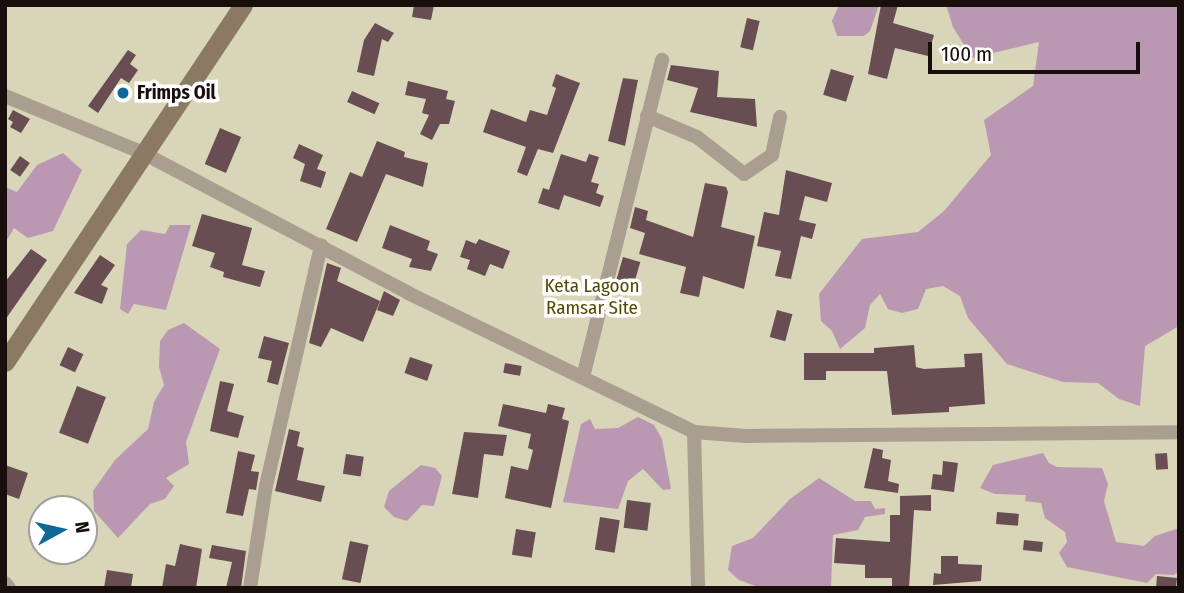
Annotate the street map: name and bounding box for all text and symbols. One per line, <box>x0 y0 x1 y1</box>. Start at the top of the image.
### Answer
scale bar <box>932 28 1144 72</box>
text: 100 m <box>941 41 992 67</box>
place label: Frimps Oil <box>137 82 216 104</box>
marker: Frimps Oil <box>115 85 131 101</box>
park label: Keta Lagoon Ramsar Site <box>544 275 640 319</box>
north arrow <box>28 495 98 565</box>
text: N <box>70 520 94 535</box>

